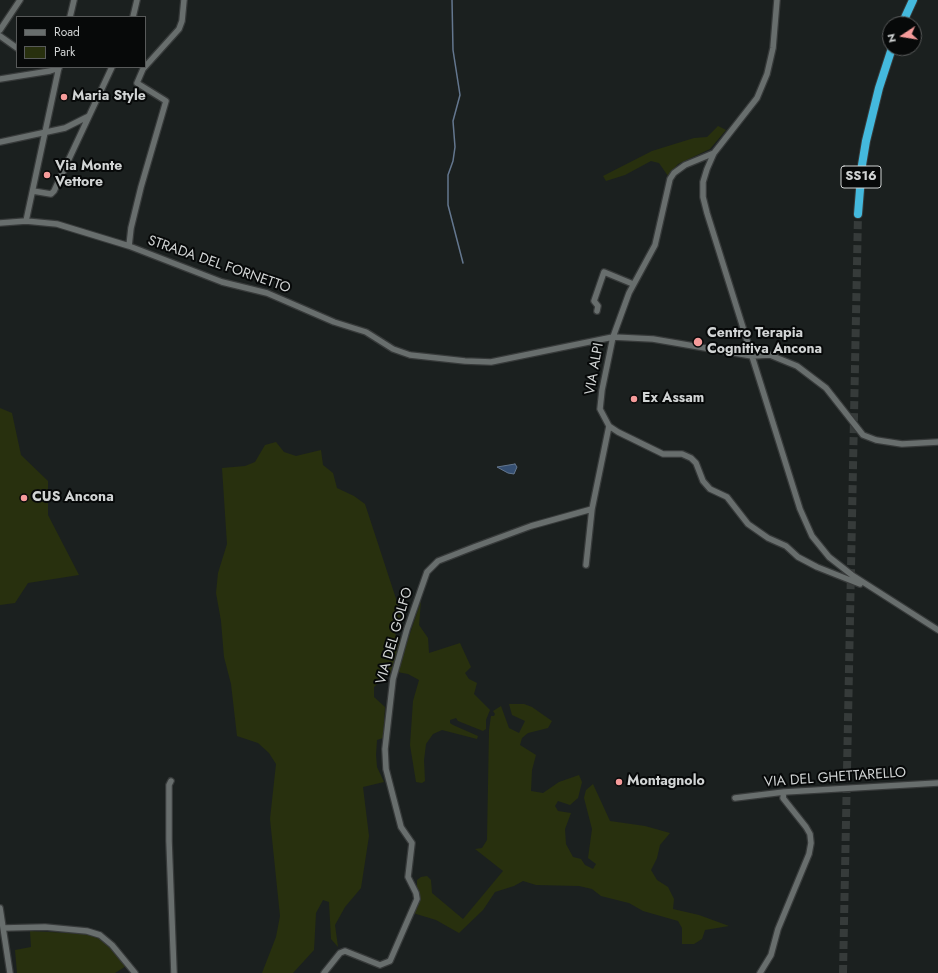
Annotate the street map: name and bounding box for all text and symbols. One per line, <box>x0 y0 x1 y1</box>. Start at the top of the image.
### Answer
legend <box>16 16 146 68</box>
north arrow <box>882 16 922 56</box>
text: Road <box>54 23 80 41</box>
text: N <box>883 32 900 44</box>
text: Park <box>54 43 75 61</box>
place label: Maria Style <box>72 89 146 105</box>
marker: Maria Style <box>59 92 69 102</box>
place label: Via Monte Vettore <box>55 159 122 192</box>
road number: SS16 <box>841 166 881 188</box>
marker: Via Monte Vettore <box>42 170 52 180</box>
street label: STRADA DEL FORNETTO <box>145 233 293 297</box>
place label: Centro Terapia Cognitiva Ancona <box>707 326 822 358</box>
marker: Centro Terapia Cognitiva Ancona <box>692 336 704 348</box>
street label: VIA ALPI <box>582 342 608 396</box>
place label: Ex Assam <box>642 391 704 407</box>
marker: Ex Assam <box>629 394 639 404</box>
place label: CUS Ancona <box>32 490 114 506</box>
marker: CUS Ancona <box>19 493 29 503</box>
street label: VIA DEL GOLFO <box>373 586 417 686</box>
street label: VIA DEL GHETTARELLO <box>763 765 907 791</box>
place label: Montagnolo <box>627 774 705 790</box>
marker: Montagnolo <box>614 777 624 787</box>

